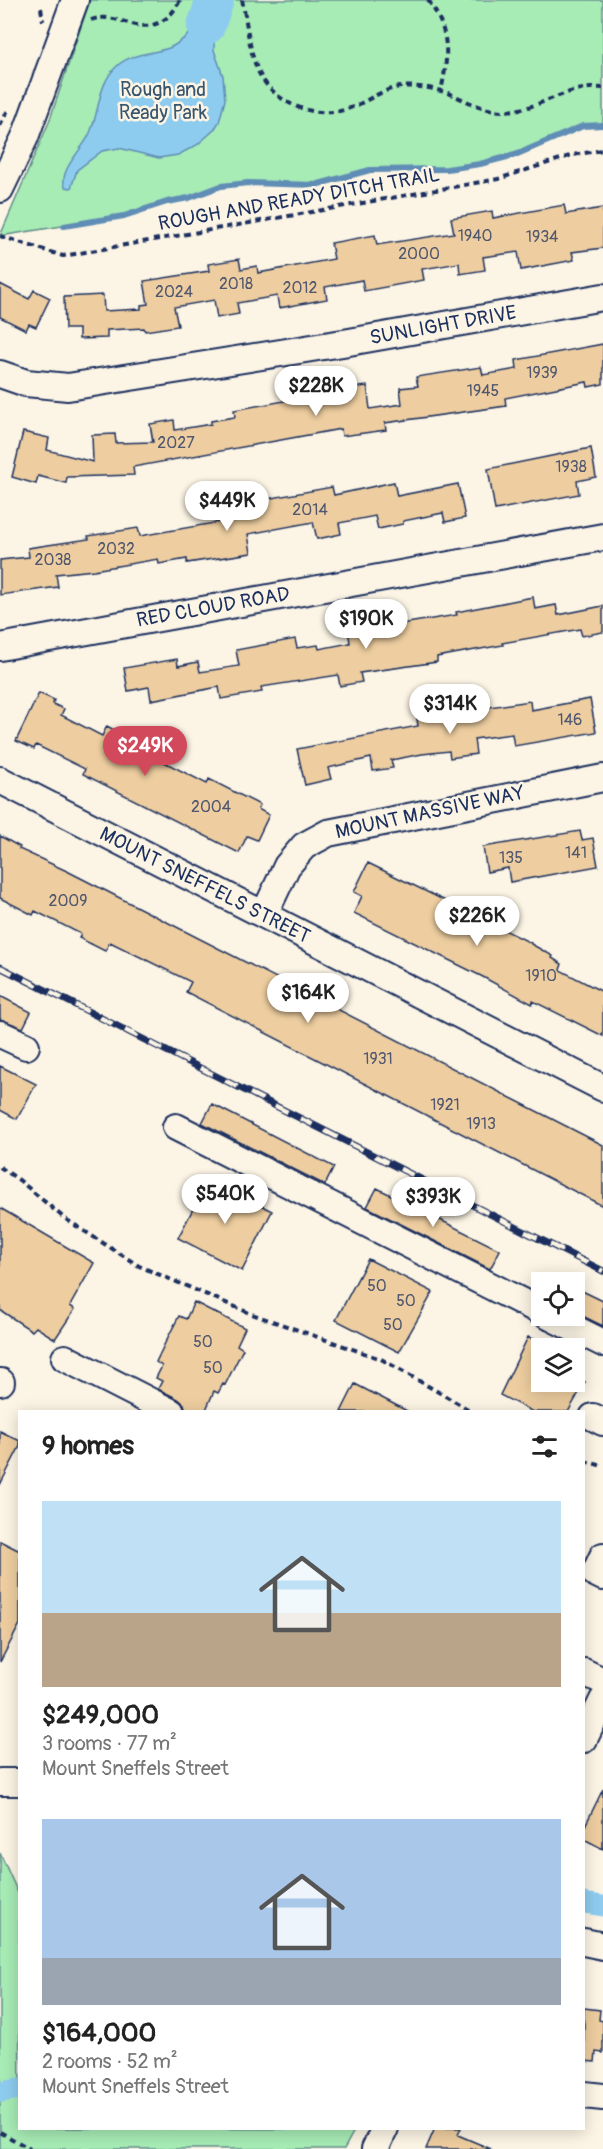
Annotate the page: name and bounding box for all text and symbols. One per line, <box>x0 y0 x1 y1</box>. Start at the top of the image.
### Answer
park label: Rough and Ready Park <box>119 77 208 125</box>
street label: ROUGH AND READY DITCH TRAIL <box>156 162 442 236</box>
house number: 1940 <box>458 226 492 246</box>
house number: 1934 <box>526 227 558 247</box>
house number: 2000 <box>398 244 440 264</box>
house number: 2018 <box>219 274 253 294</box>
house number: 2012 <box>282 278 318 298</box>
house number: 2024 <box>155 282 193 302</box>
street label: SUNLIGHT DRIVE <box>368 300 518 350</box>
house number: 1939 <box>526 363 558 383</box>
pin: $228K <box>274 366 358 417</box>
text: $228K <box>288 373 344 398</box>
house number: 1945 <box>467 381 499 401</box>
house number: 2027 <box>157 433 195 453</box>
house number: 1938 <box>555 457 587 477</box>
pin: $449K <box>185 481 269 532</box>
text: $449K <box>199 488 255 513</box>
house number: 2014 <box>292 500 328 520</box>
house number: 2032 <box>97 539 135 559</box>
house number: 2038 <box>35 550 71 570</box>
street label: RED CLOUD ROAD <box>134 581 292 633</box>
pin: $190K <box>324 599 408 650</box>
text: $190K <box>339 606 393 631</box>
pin: $314K <box>408 684 492 735</box>
text: $314K <box>423 691 477 716</box>
house number: 146 <box>558 710 582 730</box>
pin: $249K <box>103 726 187 777</box>
text: $249K <box>117 733 173 758</box>
street label: MOUNT MASSIVE WAY <box>333 780 527 844</box>
house number: 2004 <box>191 797 231 817</box>
street label: MOUNT SNEFFELS STREET <box>96 821 314 949</box>
house number: 141 <box>565 843 587 863</box>
house number: 135 <box>499 848 523 868</box>
house number: 2009 <box>48 891 88 911</box>
pin: $226K <box>435 896 519 947</box>
text: $226K <box>449 903 505 928</box>
house number: 1910 <box>525 966 557 986</box>
pin: $164K <box>266 973 350 1024</box>
text: $164K <box>281 980 335 1005</box>
house number: 1931 <box>363 1049 393 1069</box>
house number: 1921 <box>430 1095 460 1115</box>
house number: 1913 <box>466 1114 496 1134</box>
pin: $540K <box>183 1174 267 1225</box>
pin: $393K <box>391 1177 475 1228</box>
text: $540K <box>196 1181 255 1206</box>
text: $393K <box>405 1184 461 1209</box>
map controls <box>531 1272 585 1392</box>
button: locate <box>531 1272 585 1326</box>
house number: 50 <box>367 1276 387 1296</box>
house number: 50 <box>396 1291 416 1311</box>
house number: 50 <box>383 1315 403 1335</box>
house number: 50 <box>193 1332 213 1352</box>
button: layers <box>531 1338 585 1392</box>
house number: 50 <box>203 1358 223 1378</box>
text: 9 homes <box>42 1430 134 1462</box>
icon: filters <box>528 1430 561 1463</box>
icon: home <box>248 1540 356 1648</box>
text: $249,000 <box>42 1699 159 1731</box>
text: 3 rooms · 77 m² <box>42 1731 177 1756</box>
text: Mount Sneffels Street <box>42 1756 229 1781</box>
icon: home <box>248 1858 356 1966</box>
text: $164,000 <box>42 2017 156 2049</box>
text: 2 rooms · 52 m² <box>42 2049 178 2074</box>
text: Mount Sneffels Street <box>42 2074 229 2099</box>

